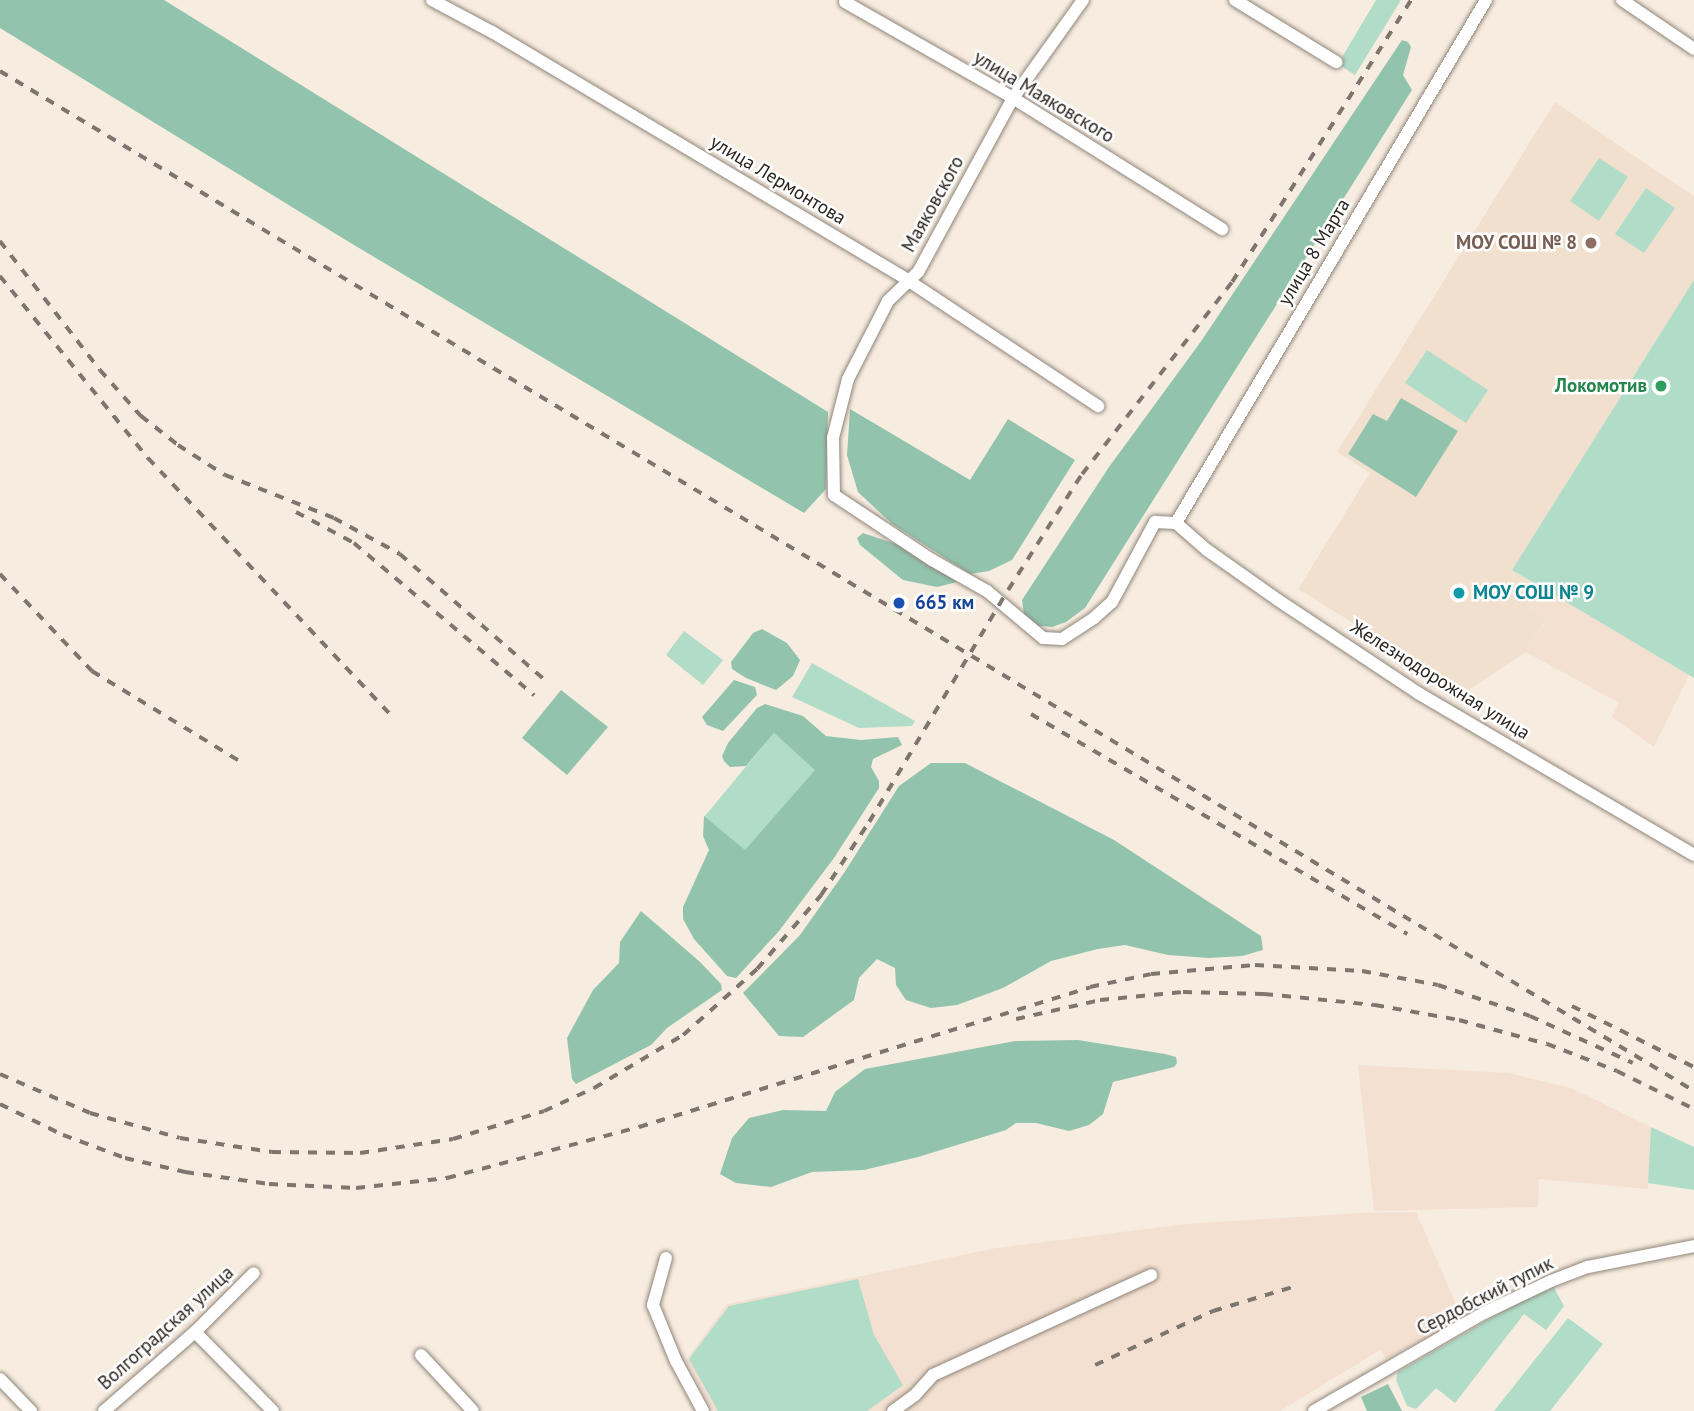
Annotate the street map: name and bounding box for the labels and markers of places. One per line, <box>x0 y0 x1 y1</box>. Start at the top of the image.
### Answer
place label: МОУ СОШ № 8 <box>1455 232 1577 254</box>
marker: МОУ СОШ № 8 <box>1583 235 1599 251</box>
place label: Локомотив <box>1555 375 1647 397</box>
marker: Локомотив <box>1653 378 1669 394</box>
place label: МОУ СОШ № 9 <box>1473 582 1595 604</box>
marker: МОУ СОШ № 9 <box>1451 585 1467 601</box>
place label: 665 км <box>915 592 974 614</box>
marker: 665 км <box>889 593 909 613</box>

